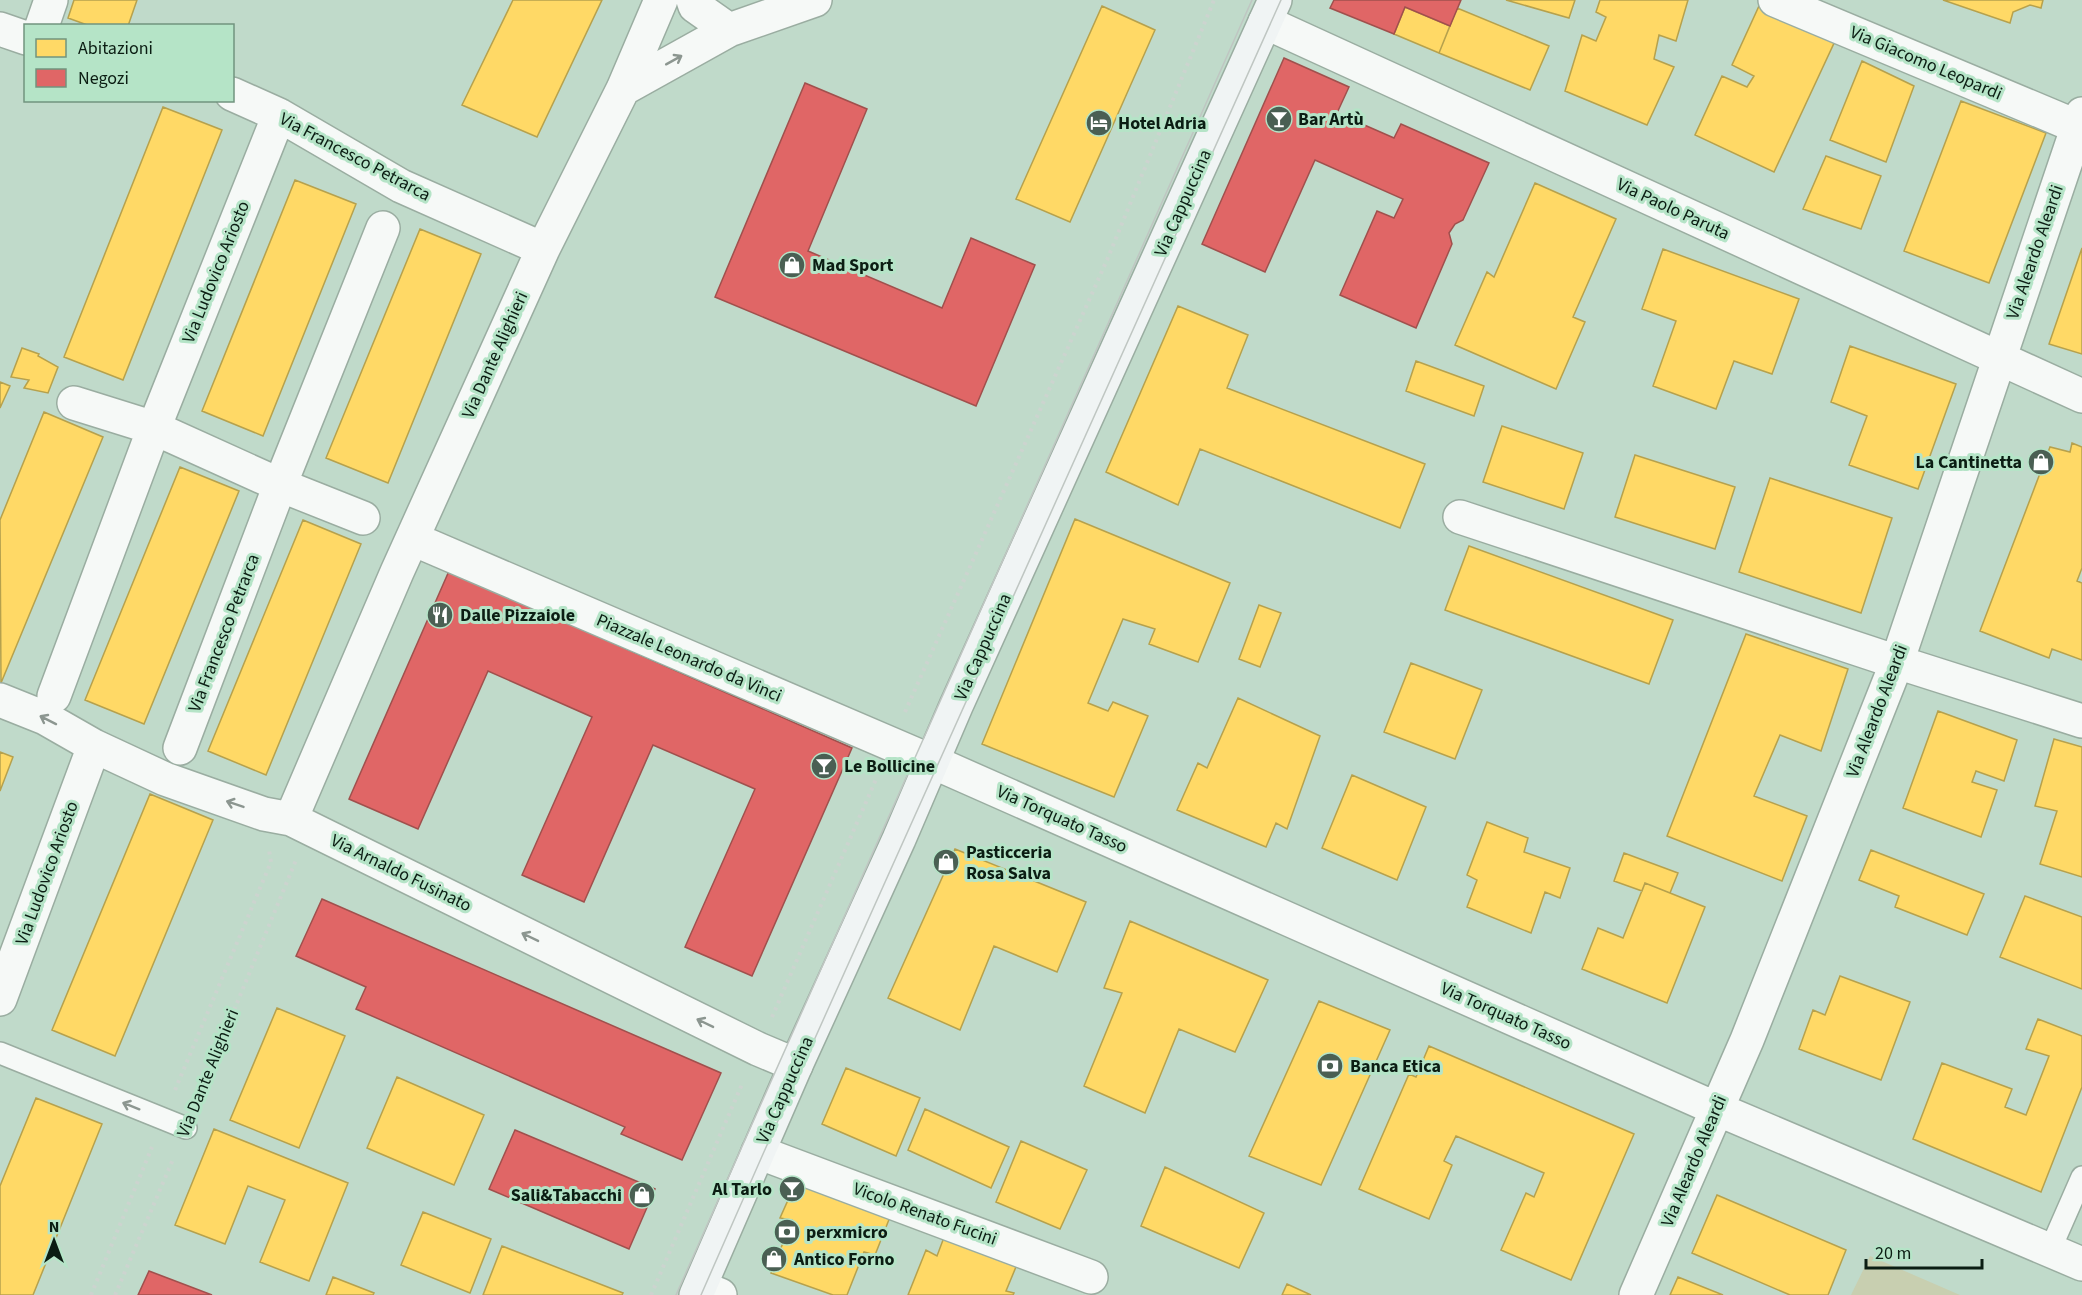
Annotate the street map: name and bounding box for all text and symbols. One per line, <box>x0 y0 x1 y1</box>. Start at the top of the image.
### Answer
street label: Via Giacomo Leopardi <box>1846 20 2006 106</box>
legend <box>24 24 234 102</box>
text: Abitazioni <box>78 36 153 61</box>
one-way arrow <box>665 54 683 65</box>
text: Negozi <box>78 66 129 91</box>
bar icon: Bar Artù <box>1264 104 1294 134</box>
street label: Via Francesco Petrarca <box>275 107 435 207</box>
place label: Bar Artù <box>1298 107 1364 132</box>
hotel icon: Hotel Adria <box>1084 108 1114 138</box>
place label: Hotel Adria <box>1118 111 1207 136</box>
street label: Via Cappuccina <box>1148 145 1218 261</box>
street label: Via Paolo Paruta <box>1612 172 1734 246</box>
street label: Via Aleardo Aleardi <box>2000 182 2070 322</box>
street label: Via Ludovico Ariosto <box>176 197 256 347</box>
shop icon: Mad Sport <box>777 250 807 280</box>
place label: Mad Sport <box>812 253 894 278</box>
street label: Via Dante Alighieri <box>456 288 534 422</box>
shop icon: La Cantinetta <box>2026 447 2056 477</box>
place label: La Cantinetta <box>1915 450 2022 475</box>
street label: Via Francesco Petrarca <box>182 550 266 716</box>
street label: Via Cappuccina <box>948 589 1018 705</box>
restaurant icon: Dalle Pizzaiole <box>425 600 455 630</box>
place label: Dalle Pizzaiole <box>460 603 575 628</box>
street label: Piazzale Leonardo da Vinci <box>592 608 786 708</box>
street label: Via Aleardo Aleardi <box>1840 641 1914 781</box>
one-way arrow <box>40 714 58 725</box>
bar icon: Le Bollicine <box>809 751 839 781</box>
place label: Le Bollicine <box>844 754 935 779</box>
street label: Via Torquato Tasso <box>993 779 1131 859</box>
one-way arrow <box>226 797 245 808</box>
street label: Via Ludovico Ariosto <box>9 798 85 948</box>
street label: Via Arnaldo Fusinato <box>326 828 476 918</box>
place label: Pasticceria Rosa Salva <box>966 840 1052 886</box>
shop icon: Pasticceria Rosa Salva <box>931 847 961 877</box>
one-way arrow <box>522 930 540 942</box>
street label: Via Torquato Tasso <box>1437 976 1575 1056</box>
street label: Via Dante Alighieri <box>171 1005 245 1141</box>
one-way arrow <box>697 1016 715 1028</box>
street label: Via Cappuccina <box>750 1032 820 1148</box>
bank icon: Banca Etica <box>1315 1051 1345 1081</box>
place label: Banca Etica <box>1350 1054 1441 1079</box>
street label: Via Aleardo Aleardi <box>1655 1091 1733 1231</box>
one-way arrow <box>123 1100 141 1111</box>
bar icon: Al Tarlo <box>777 1174 807 1204</box>
street label: Vicolo Renato Fucini <box>850 1176 1000 1252</box>
place label: Al Tarlo <box>711 1177 772 1202</box>
shop icon: Sali&Tabacchi <box>627 1180 657 1210</box>
place label: Sali&Tabacchi <box>511 1183 622 1208</box>
north arrow <box>24 1211 84 1271</box>
text: N <box>49 1216 59 1238</box>
bank icon: perxmicro <box>772 1217 802 1247</box>
place label: perxmicro <box>806 1220 888 1245</box>
scale bar <box>1866 1232 1982 1270</box>
text: 20 m <box>1875 1241 1911 1266</box>
shop icon: Antico Forno <box>759 1244 789 1274</box>
place label: Antico Forno <box>793 1247 895 1272</box>

